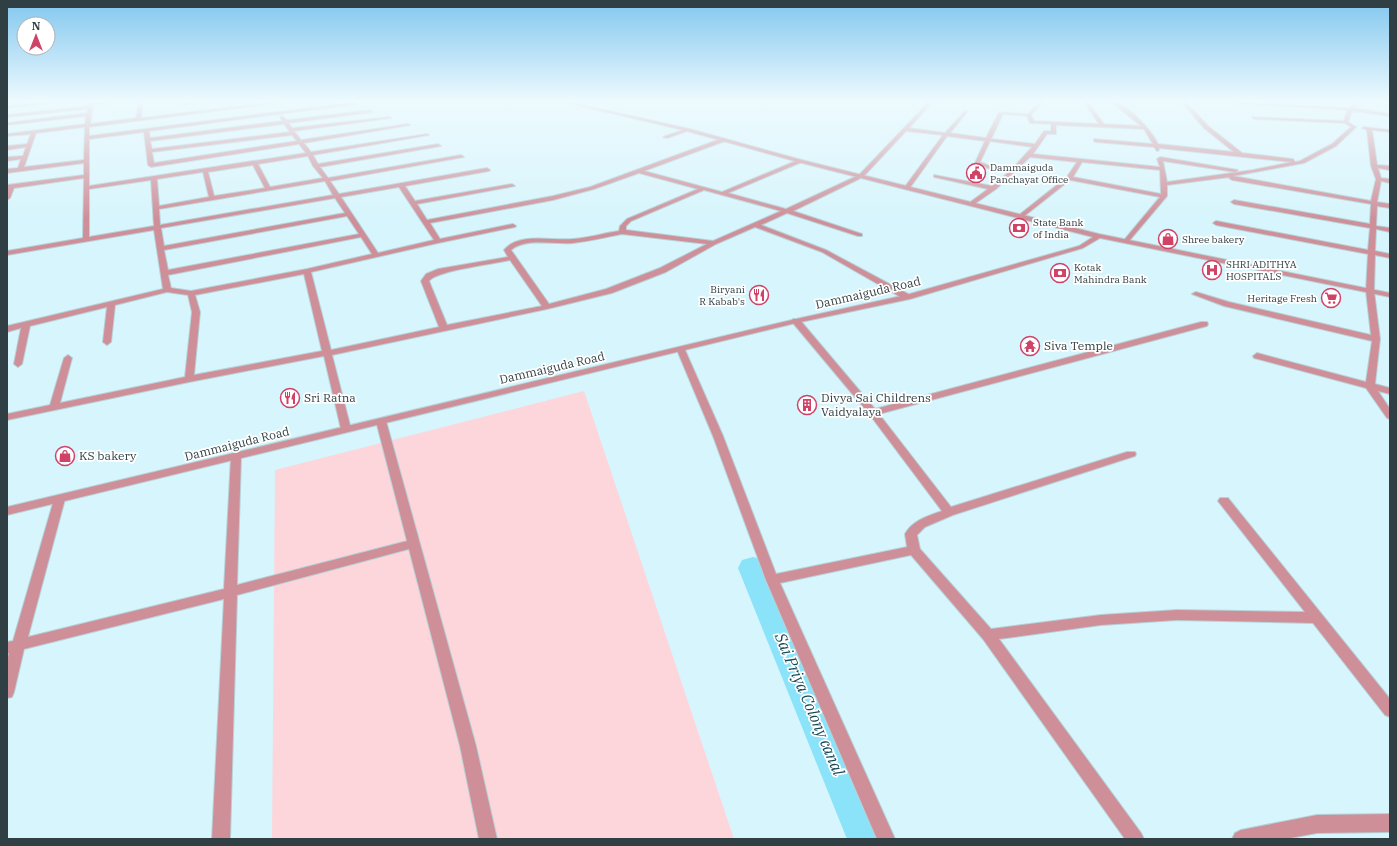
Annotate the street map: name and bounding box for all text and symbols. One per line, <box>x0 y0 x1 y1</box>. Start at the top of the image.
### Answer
north arrow <box>16 16 56 56</box>
text: N <box>32 19 41 33</box>
place label: Dammaiguda Panchayat Office <box>990 161 1068 186</box>
public building icon: Dammaiguda Panchayat Office <box>965 162 987 184</box>
place label: State Bank of India <box>1033 216 1084 241</box>
bank icon: State Bank of India <box>1008 217 1030 239</box>
shop icon: Shree bakery <box>1157 228 1179 250</box>
place label: Shree bakery <box>1182 233 1245 246</box>
place label: SHRI ADITHYA HOSPITALS <box>1226 258 1297 283</box>
hospital icon: SHRI ADITHYA HOSPITALS <box>1201 259 1223 281</box>
place label: Kotak Mahindra Bank <box>1074 261 1147 286</box>
bank icon: Kotak Mahindra Bank <box>1049 262 1071 284</box>
street label: Dammaiguda Road <box>814 273 922 312</box>
place label: Biryani R Kabab's <box>699 283 745 308</box>
restaurant icon: Biryani R Kabab's <box>748 284 770 306</box>
supermarket icon: Heritage Fresh <box>1320 287 1342 309</box>
place label: Heritage Fresh <box>1247 292 1317 305</box>
temple icon: Siva Temple <box>1019 335 1041 357</box>
place label: Siva Temple <box>1044 338 1113 353</box>
street label: Dammaiguda Road <box>498 348 606 387</box>
restaurant icon: Sri Ratna <box>279 387 301 409</box>
place label: Sri Ratna <box>304 390 356 405</box>
place label: Divya Sai Childrens Vaidyalaya <box>821 390 931 419</box>
building icon: Divya Sai Childrens Vaidyalaya <box>796 394 818 416</box>
street label: Dammaiguda Road <box>183 423 291 464</box>
shop icon: KS bakery <box>54 445 76 467</box>
place label: KS bakery <box>79 448 137 463</box>
water label: Sai Priya Colony canal <box>770 629 849 779</box>

